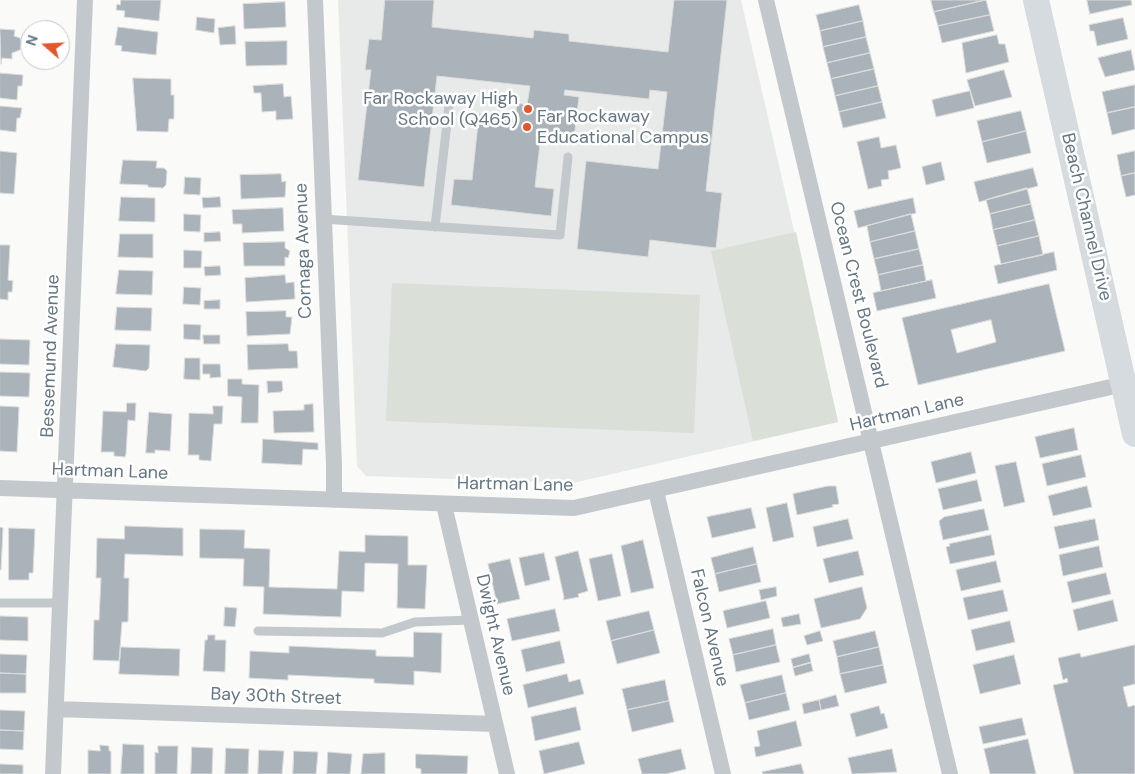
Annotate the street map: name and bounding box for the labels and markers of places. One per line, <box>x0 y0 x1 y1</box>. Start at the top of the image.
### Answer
place label: Far Rockaway High School (Q465) <box>363 88 518 130</box>
marker: Far Rockaway High School (Q465) <box>522 103 534 115</box>
place label: Far Rockaway Educational Campus <box>537 106 709 148</box>
marker: Far Rockaway Educational Campus <box>521 121 533 133</box>

